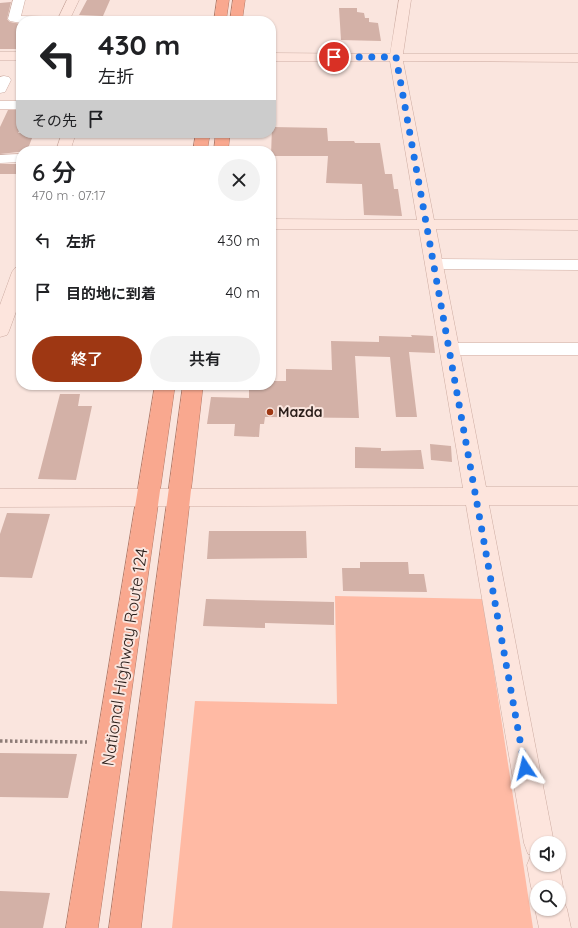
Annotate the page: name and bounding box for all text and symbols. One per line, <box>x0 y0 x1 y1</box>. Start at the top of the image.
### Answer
text: 430 m <box>98 27 180 62</box>
icon: left <box>32 32 84 84</box>
pin <box>317 40 351 74</box>
icon: arrive <box>323 46 345 68</box>
text: 左折 <box>98 65 134 88</box>
icon: arrive <box>85 108 107 130</box>
text: その先 <box>32 111 77 130</box>
text: 6 分 <box>32 157 76 187</box>
button: close <box>218 159 260 201</box>
text: 470 m · 07:17 <box>32 187 106 203</box>
icon: left <box>32 229 54 251</box>
text: 430 m <box>218 231 260 250</box>
text: 左折 <box>66 232 96 251</box>
icon: arrive <box>32 281 54 303</box>
text: 40 m <box>225 283 260 302</box>
text: 目的地に到着 <box>66 284 156 303</box>
button: 終了 <box>32 336 142 382</box>
button: 共有 <box>150 336 260 382</box>
place label: Mazda <box>278 403 322 421</box>
marker: Mazda <box>265 407 275 417</box>
street label: National Highway Route 124 <box>96 547 152 767</box>
position arrow <box>504 747 546 789</box>
map controls <box>530 836 566 916</box>
button: sound <box>530 836 566 872</box>
button: search <box>530 880 566 916</box>

